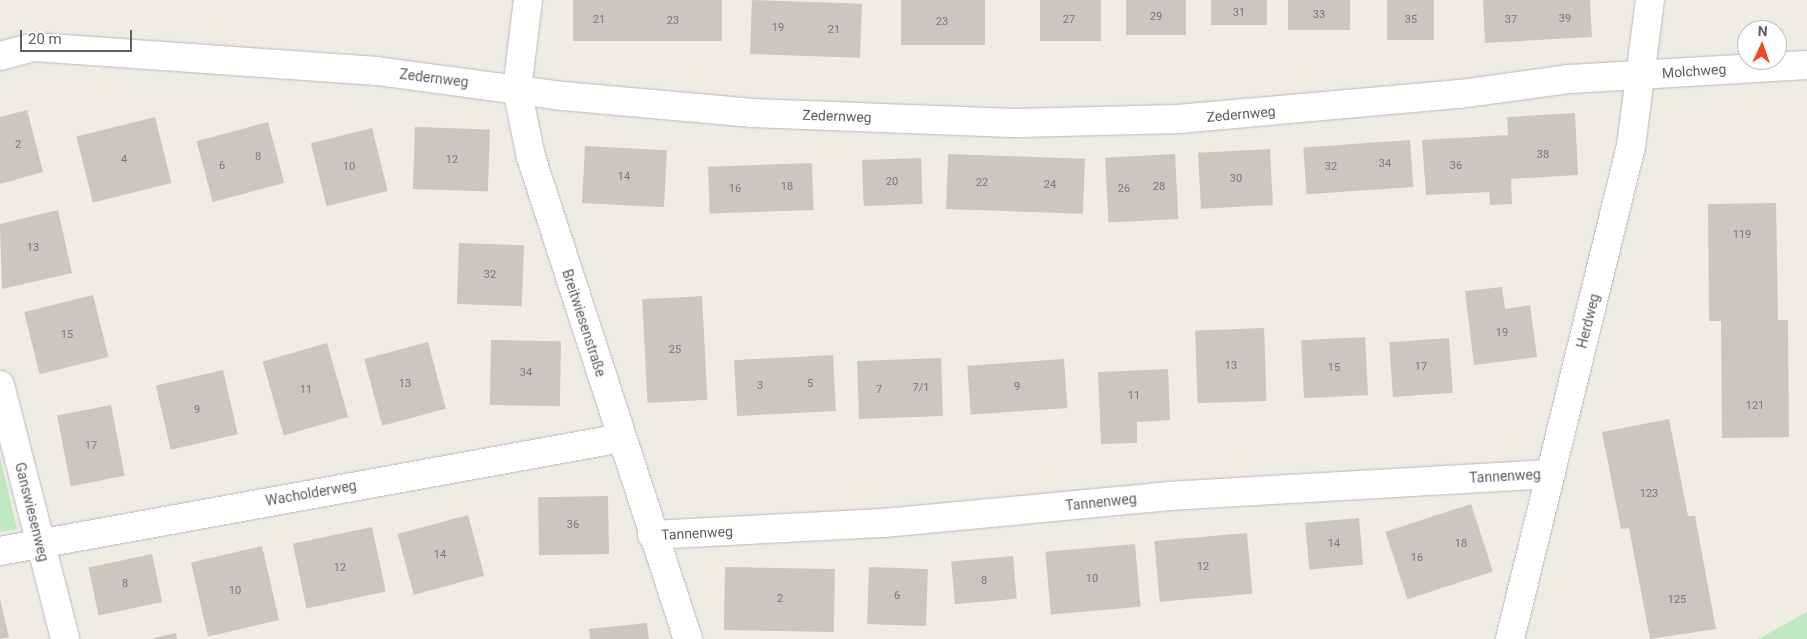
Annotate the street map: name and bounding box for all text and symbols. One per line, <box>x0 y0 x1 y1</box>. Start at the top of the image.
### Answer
house number: 31 <box>1233 6 1245 20</box>
house number: 33 <box>1313 8 1325 22</box>
house number: 29 <box>1150 10 1162 24</box>
house number: 39 <box>1559 12 1571 26</box>
house number: 21 <box>593 13 605 27</box>
house number: 27 <box>1063 13 1075 27</box>
house number: 35 <box>1405 13 1417 27</box>
house number: 37 <box>1505 13 1517 27</box>
house number: 23 <box>667 14 679 28</box>
house number: 23 <box>936 15 948 29</box>
scale bar <box>22 20 135 52</box>
north arrow <box>1737 20 1787 70</box>
house number: 19 <box>772 21 784 35</box>
house number: 21 <box>828 23 840 37</box>
text: N <box>1757 23 1768 39</box>
text: 20 m <box>28 30 62 48</box>
street label: Molchweg <box>1661 60 1727 82</box>
street label: Zedernweg <box>399 65 469 91</box>
street label: Zedernweg <box>1206 103 1276 125</box>
street label: Zedernweg <box>802 106 872 126</box>
house number: 2 <box>15 138 21 152</box>
house number: 38 <box>1537 148 1549 162</box>
house number: 8 <box>255 150 261 164</box>
house number: 4 <box>121 153 127 167</box>
house number: 12 <box>446 153 458 167</box>
house number: 34 <box>1379 157 1391 171</box>
house number: 6 <box>219 159 225 173</box>
house number: 36 <box>1450 159 1462 173</box>
house number: 10 <box>343 160 355 174</box>
house number: 32 <box>1325 160 1337 174</box>
house number: 14 <box>618 170 630 184</box>
house number: 30 <box>1230 172 1242 186</box>
house number: 20 <box>886 175 898 189</box>
house number: 22 <box>976 176 988 190</box>
house number: 24 <box>1044 178 1056 192</box>
house number: 18 <box>781 180 793 194</box>
house number: 28 <box>1153 180 1165 194</box>
house number: 16 <box>729 182 741 196</box>
house number: 26 <box>1118 182 1130 196</box>
house number: 119 <box>1733 228 1751 242</box>
house number: 13 <box>27 241 39 255</box>
street label: Breitwiesenstraße <box>559 267 609 379</box>
house number: 32 <box>484 268 496 282</box>
street label: Herdweg <box>1573 292 1603 350</box>
house number: 19 <box>1496 326 1508 340</box>
house number: 15 <box>61 328 73 342</box>
house number: 25 <box>669 343 681 357</box>
house number: 13 <box>1225 359 1237 373</box>
house number: 17 <box>1415 360 1427 374</box>
house number: 15 <box>1328 361 1340 375</box>
house number: 34 <box>520 366 532 380</box>
house number: 13 <box>399 377 411 391</box>
house number: 5 <box>807 377 813 391</box>
house number: 3 <box>757 379 763 393</box>
house number: 9 <box>1014 380 1020 394</box>
house number: 7/1 <box>913 381 929 395</box>
house number: 11 <box>300 383 312 397</box>
house number: 7 <box>876 383 882 397</box>
house number: 11 <box>1128 389 1140 403</box>
house number: 121 <box>1746 399 1764 413</box>
house number: 9 <box>194 403 200 417</box>
house number: 17 <box>85 439 97 453</box>
street label: Ganswiesenweg <box>12 461 52 563</box>
street label: Tannenweg <box>1469 466 1541 486</box>
street label: Wacholderweg <box>264 477 358 509</box>
house number: 123 <box>1640 487 1658 501</box>
street label: Tannenweg <box>1065 490 1137 514</box>
house number: 36 <box>567 518 579 532</box>
street label: Tannenweg <box>661 523 733 543</box>
house number: 14 <box>1328 537 1340 551</box>
house number: 18 <box>1455 537 1467 551</box>
house number: 14 <box>434 548 446 562</box>
house number: 16 <box>1411 551 1423 565</box>
house number: 12 <box>1197 560 1209 574</box>
house number: 12 <box>334 561 346 575</box>
house number: 10 <box>1086 572 1098 586</box>
house number: 8 <box>981 574 987 588</box>
house number: 8 <box>122 577 128 591</box>
house number: 10 <box>229 584 241 598</box>
house number: 6 <box>894 589 900 603</box>
house number: 2 <box>777 592 783 606</box>
house number: 125 <box>1668 593 1686 607</box>

